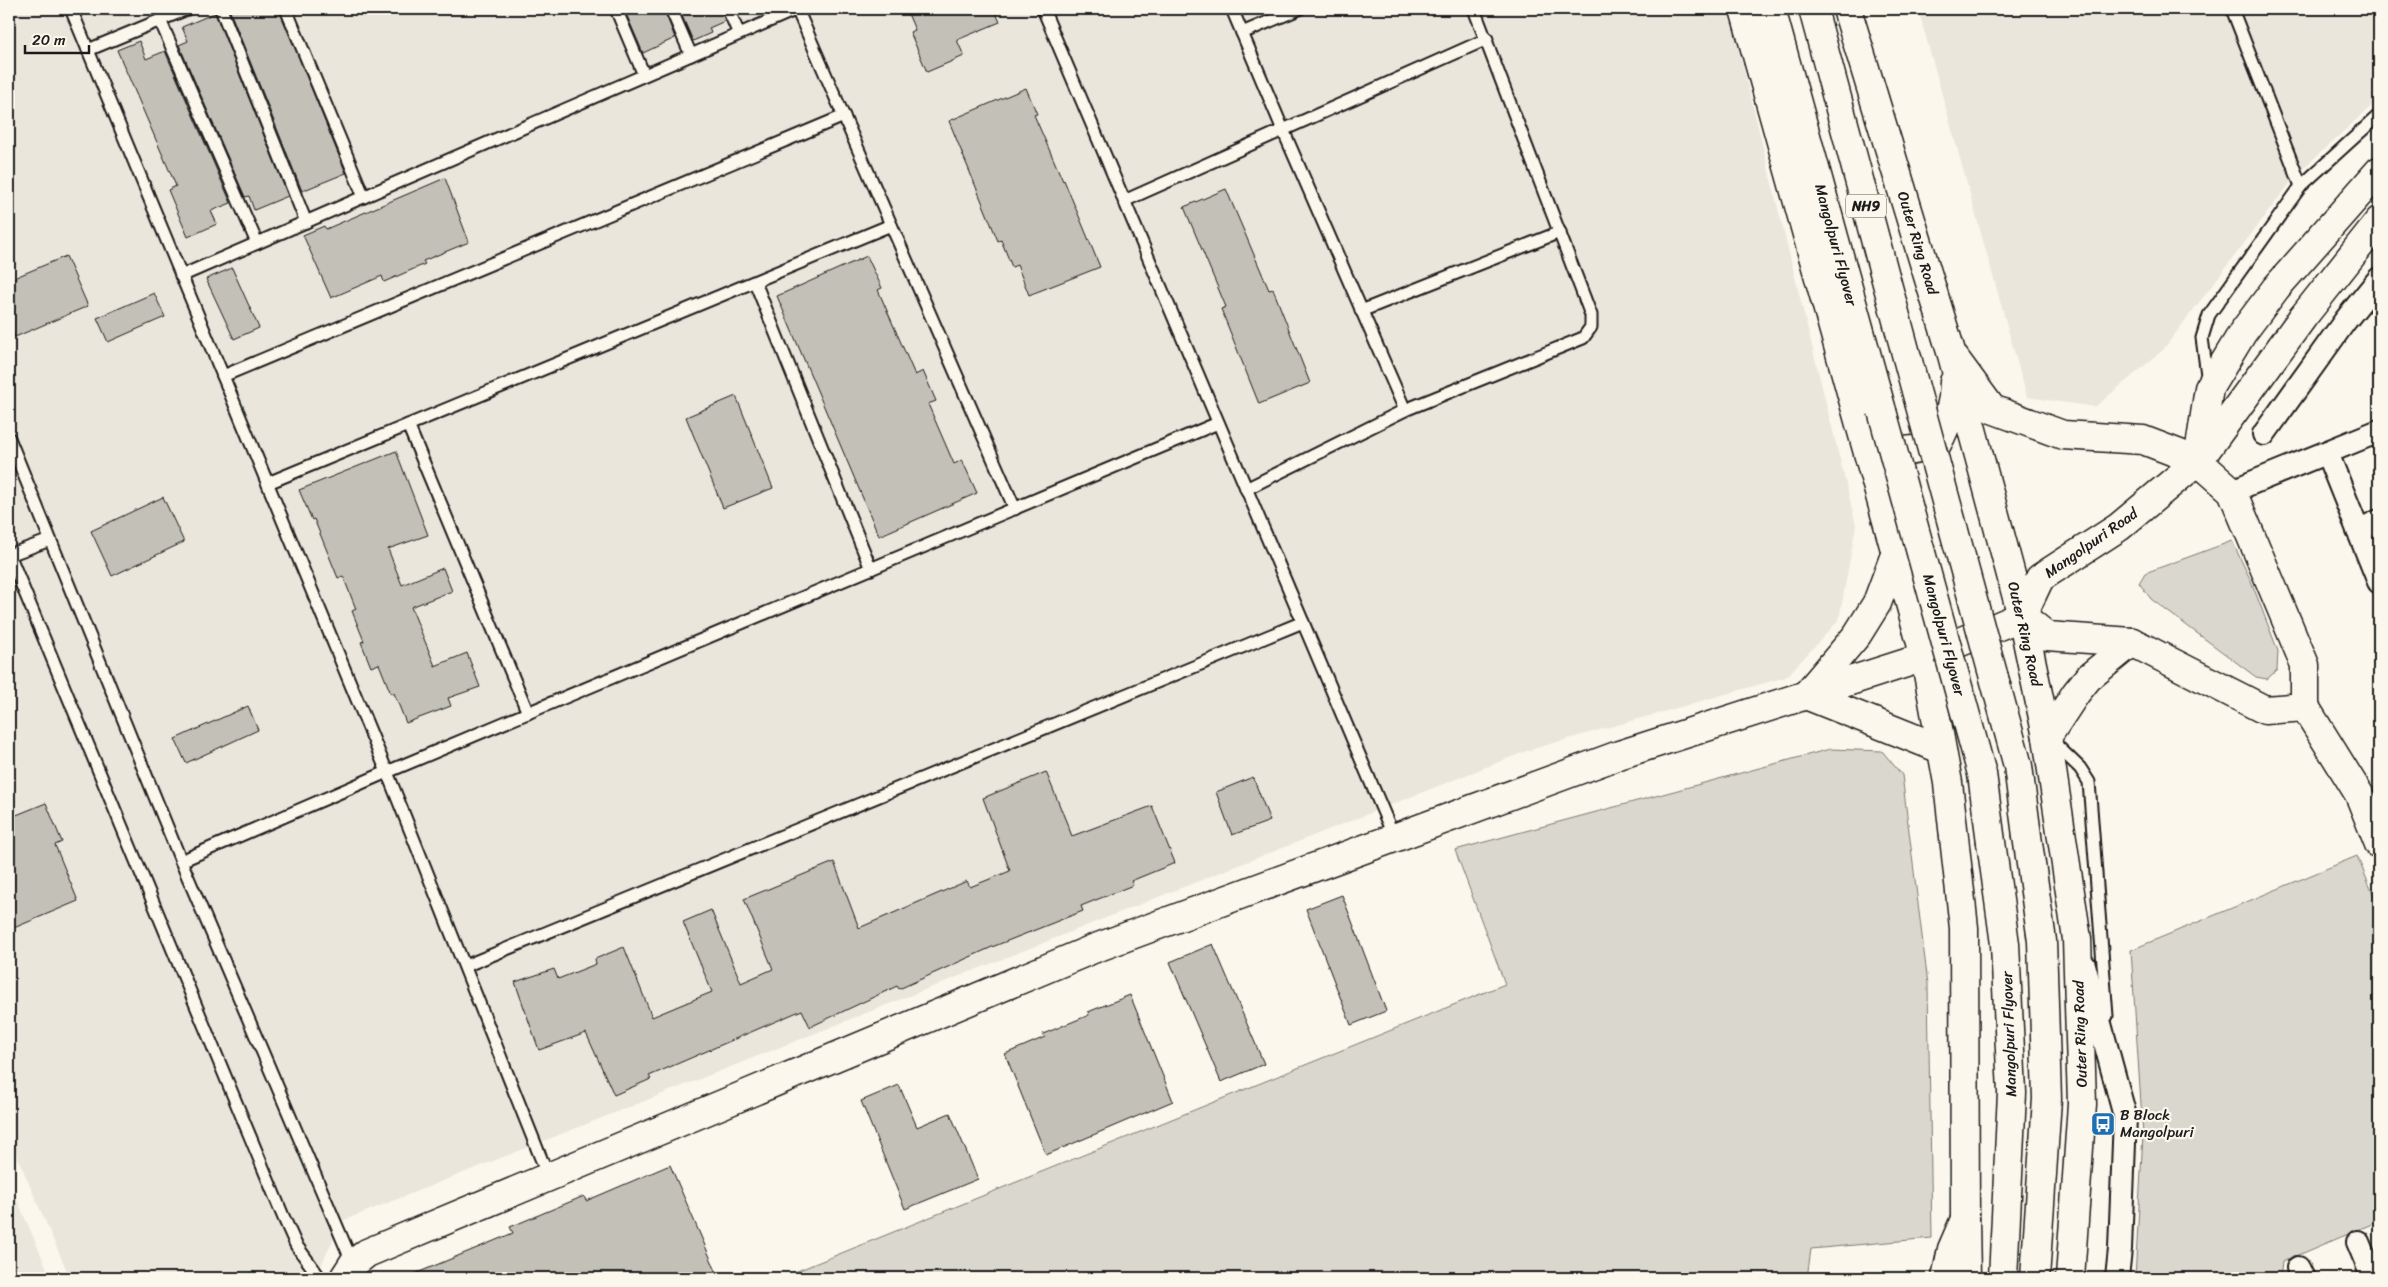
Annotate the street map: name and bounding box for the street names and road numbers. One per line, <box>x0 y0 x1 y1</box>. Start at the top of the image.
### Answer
street label: Mangolpuri Flyover <box>1807 181 1865 310</box>
street label: Outer Ring Road <box>1890 188 1946 299</box>
road number: NH9 <box>1846 195 1886 218</box>
street label: Mangolpuri Road <box>2039 500 2144 585</box>
street label: Mangolpuri Flyover <box>1915 571 1973 700</box>
street label: Outer Ring Road <box>2000 579 2050 690</box>
street label: Mangolpuri Flyover <box>1994 970 2024 1097</box>
street label: Outer Ring Road <box>2065 979 2095 1088</box>

